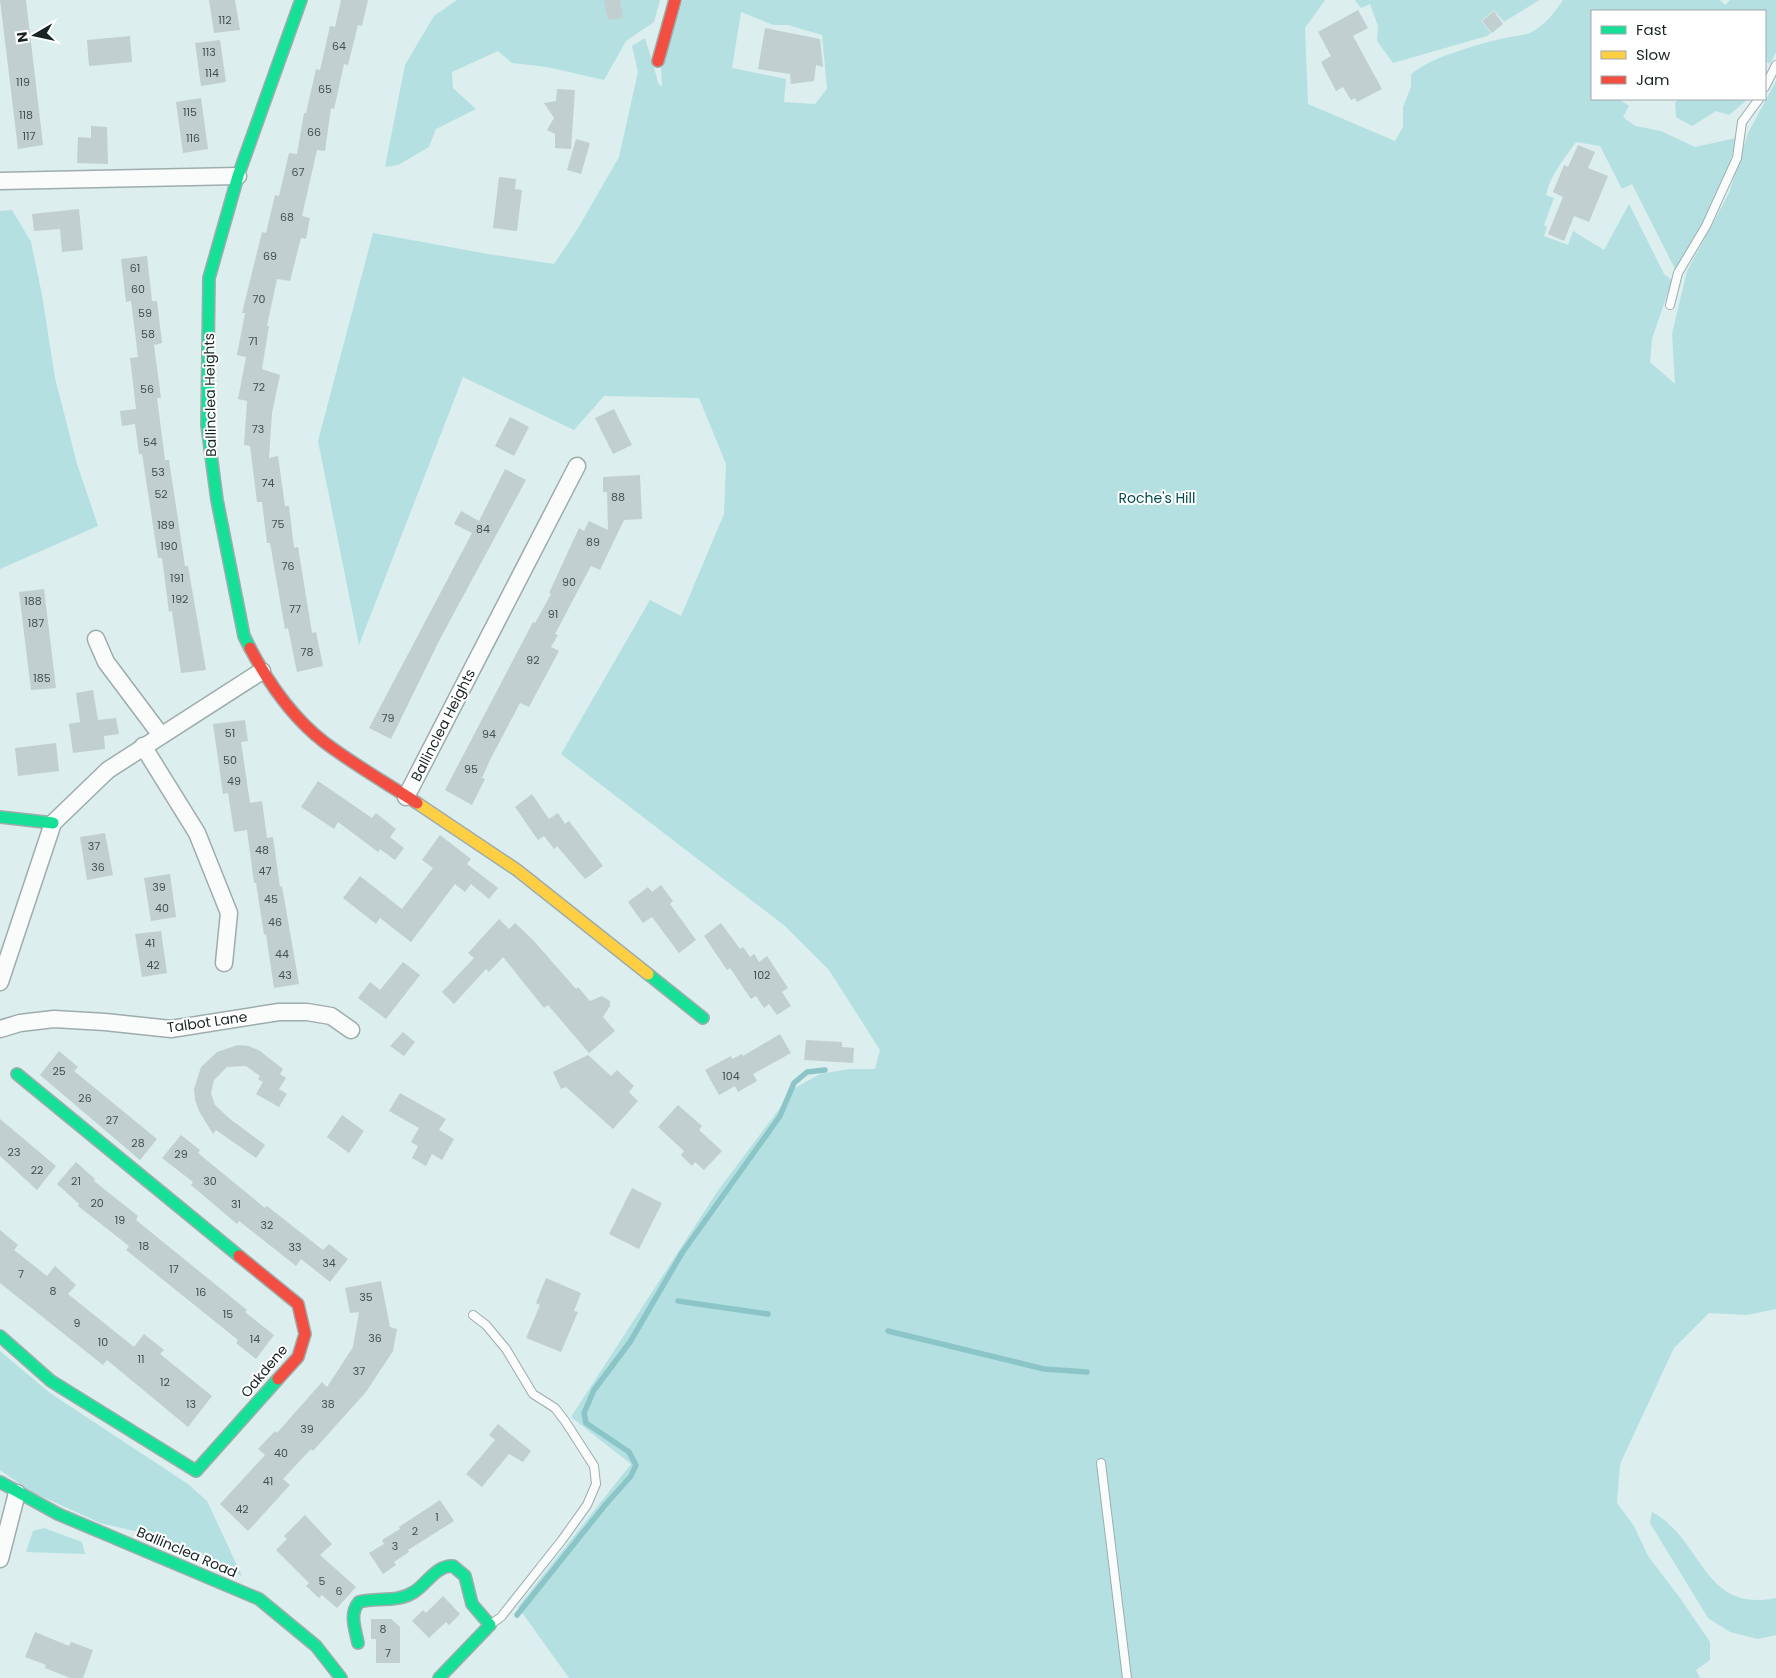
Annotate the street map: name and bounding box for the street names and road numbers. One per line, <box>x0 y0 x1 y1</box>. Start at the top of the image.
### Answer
street label: Ballinclea Heights <box>199 333 221 457</box>
street label: Ballinclea Heights <box>406 665 480 785</box>
street label: Talbot Lane <box>166 1006 249 1038</box>
street label: Oakdene <box>236 1340 292 1402</box>
street label: Ballinclea Road <box>134 1522 240 1582</box>

